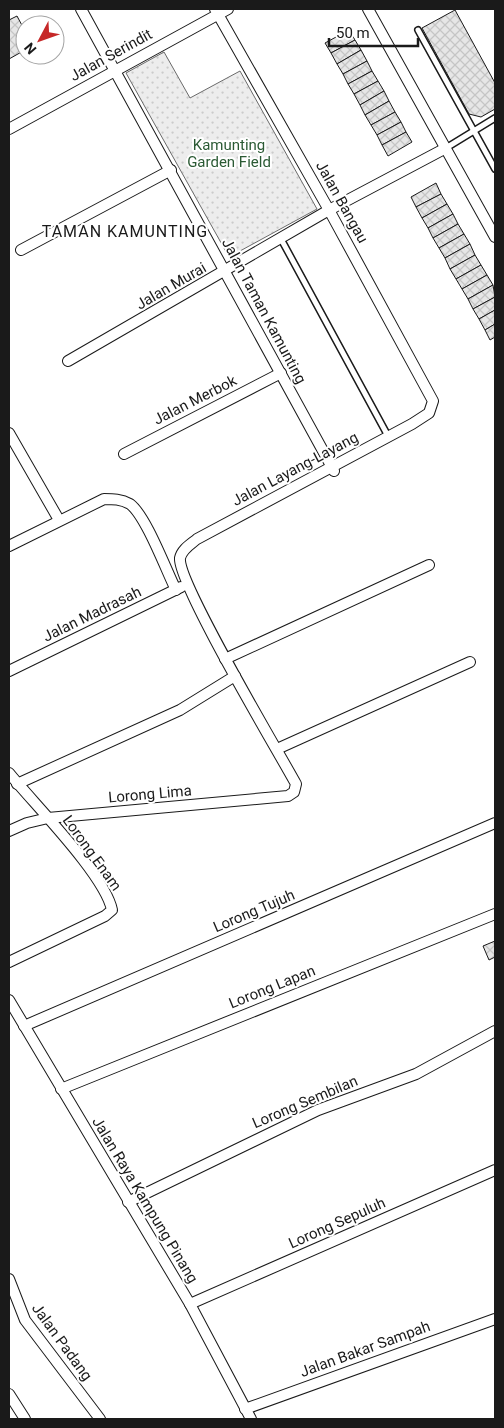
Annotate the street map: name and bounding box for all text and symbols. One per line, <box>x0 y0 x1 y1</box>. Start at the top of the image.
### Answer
north arrow <box>15 15 65 65</box>
scale bar <box>329 15 418 47</box>
text: 50 m <box>336 24 370 42</box>
street label: Jalan Serindit <box>67 25 155 85</box>
text: N <box>21 40 39 58</box>
park label: Kamunting Garden Field <box>187 136 271 171</box>
street label: Jalan Bangau <box>312 158 372 246</box>
district label: TAMAN KAMUNTING <box>42 222 208 241</box>
street label: Jalan Taman Kamunting <box>218 235 310 387</box>
street label: Jalan Murai <box>133 259 209 313</box>
street label: Jalan Merbok <box>150 371 240 429</box>
street label: Jalan Layang-Layang <box>229 428 361 510</box>
street label: Jalan Madrasah <box>40 582 144 646</box>
street label: Lorong Lima <box>108 781 192 807</box>
street label: Lorong Enam <box>59 812 125 894</box>
street label: Lorong Tujuh <box>210 886 298 936</box>
street label: Lorong Lapan <box>226 961 318 1013</box>
street label: Lorong Sembilan <box>250 1072 360 1132</box>
street label: Jalan Raya Kampung Pinang <box>88 1114 202 1286</box>
street label: Lorong Sepuluh <box>286 1194 388 1252</box>
street label: Jalan Padang <box>28 1300 96 1384</box>
street label: Jalan Bakar Sampah <box>297 1317 433 1381</box>

